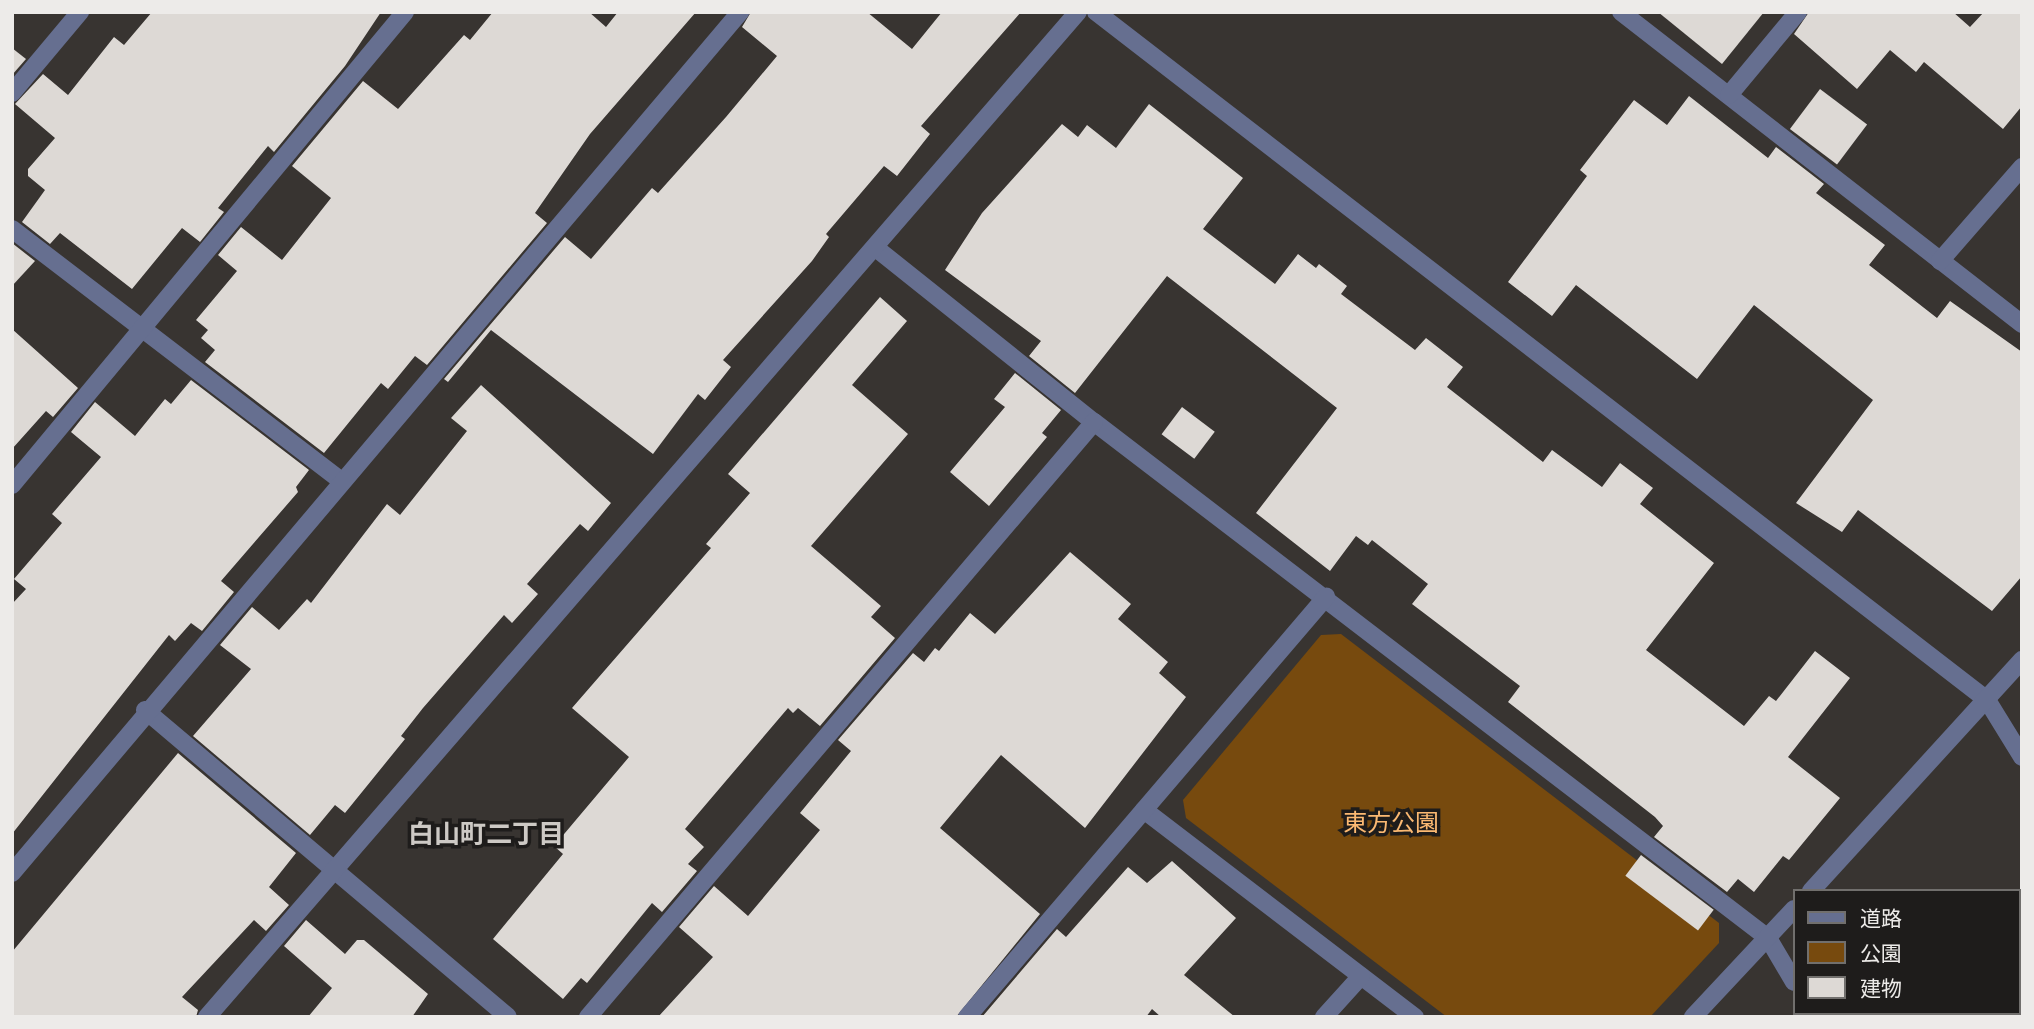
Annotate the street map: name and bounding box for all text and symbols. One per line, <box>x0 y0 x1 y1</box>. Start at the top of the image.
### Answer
park label: 東方公園 <box>1343 809 1439 837</box>
district label: 白山町二丁目 <box>408 818 564 850</box>
legend <box>1792 889 2020 1015</box>
text: 道路 <box>1860 902 1902 934</box>
text: 公園 <box>1860 937 1902 969</box>
text: 建物 <box>1860 972 1902 1004</box>

